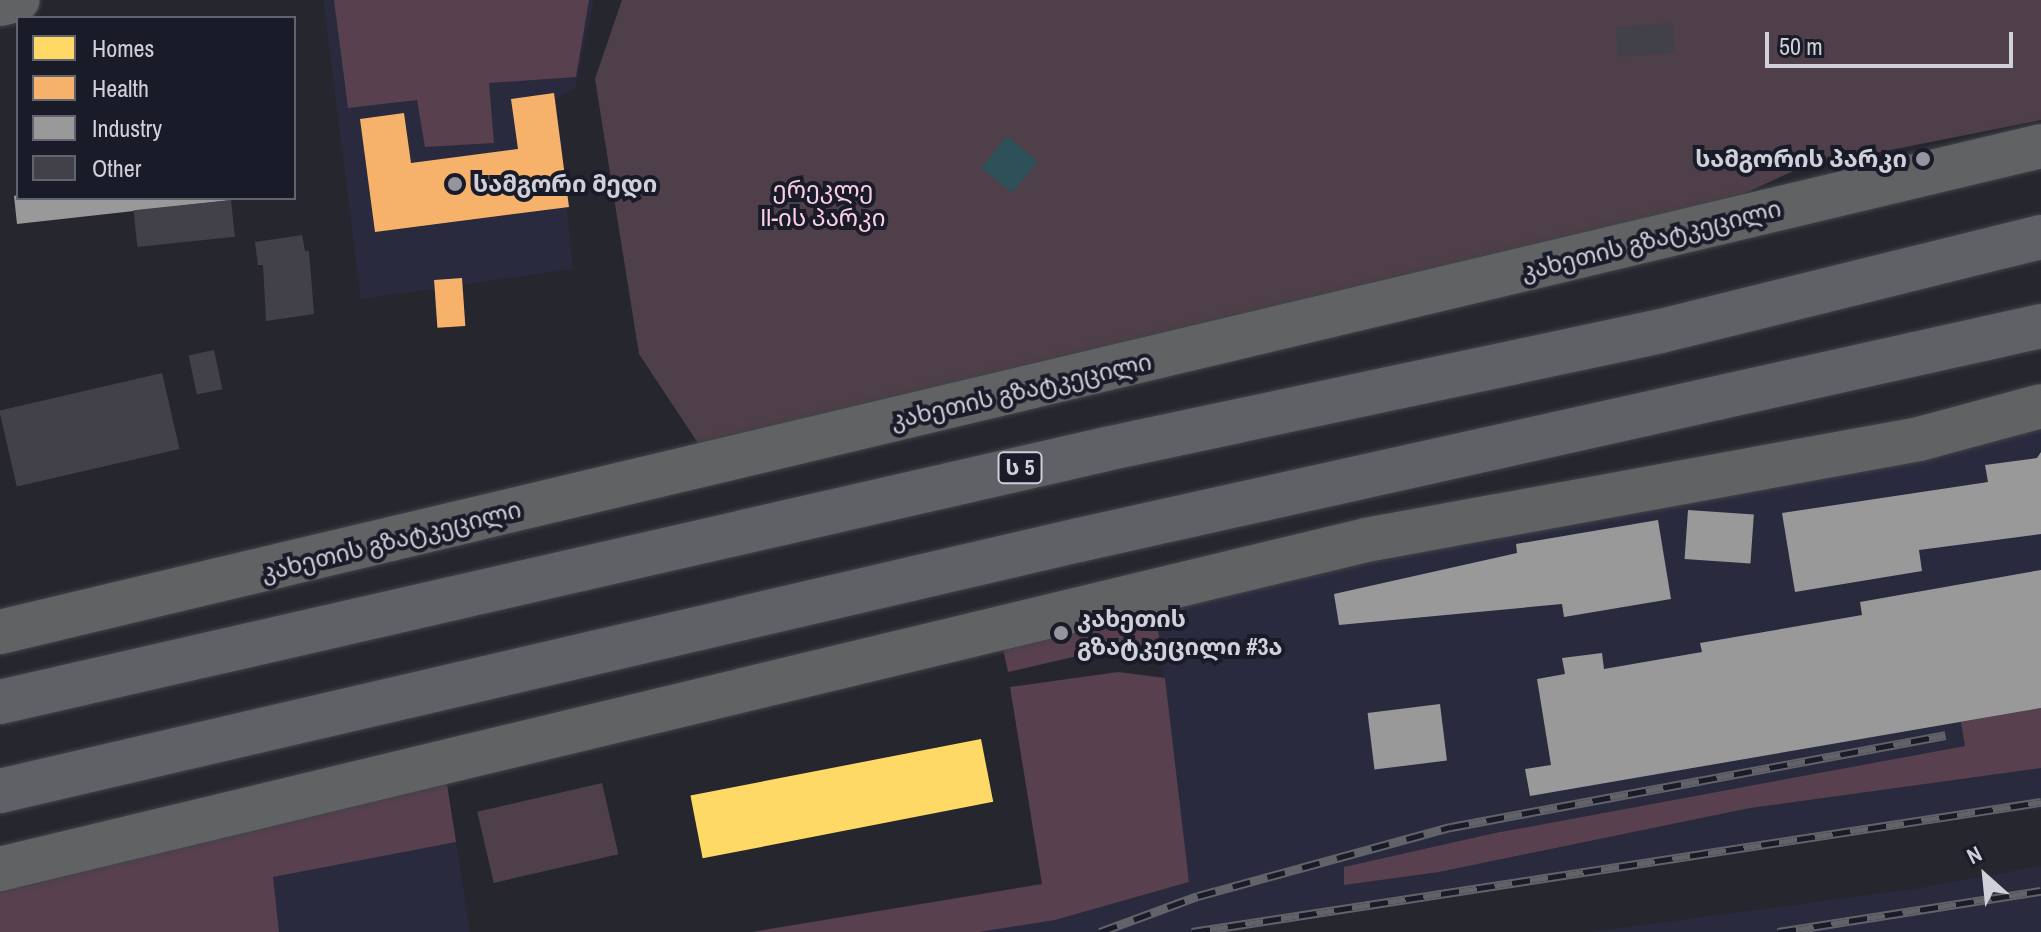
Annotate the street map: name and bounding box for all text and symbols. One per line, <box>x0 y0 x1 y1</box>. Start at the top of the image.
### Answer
legend <box>16 16 296 200</box>
scale bar <box>1769 16 2017 66</box>
text: 50 m <box>1779 30 1823 62</box>
text: Homes <box>92 32 154 64</box>
text: Health <box>92 72 149 104</box>
text: Industry <box>92 112 162 144</box>
place label: სამგორის პარკი <box>1695 145 1907 173</box>
marker: სამგორის პარკი <box>1914 150 1932 168</box>
text: Other <box>92 152 141 184</box>
place label: სამგორი მედი <box>473 170 657 198</box>
marker: სამგორი მედი <box>444 173 466 195</box>
park label: ერეკლე II-ის პარკი <box>761 176 885 232</box>
street label: კახეთის გზატკეცილი <box>1518 194 1784 286</box>
street label: კახეთის გზატკეცილი <box>888 347 1154 435</box>
road number: ს 5 <box>996 450 1044 486</box>
street label: კახეთის გზატკეცილი <box>258 495 524 587</box>
place label: კახეთის გზატკეცილი #3ა <box>1077 605 1282 661</box>
marker: კახეთის გზატკეცილი #3ა <box>1052 624 1070 642</box>
north arrow <box>1945 836 2025 916</box>
text: N <box>1961 838 1987 871</box>

